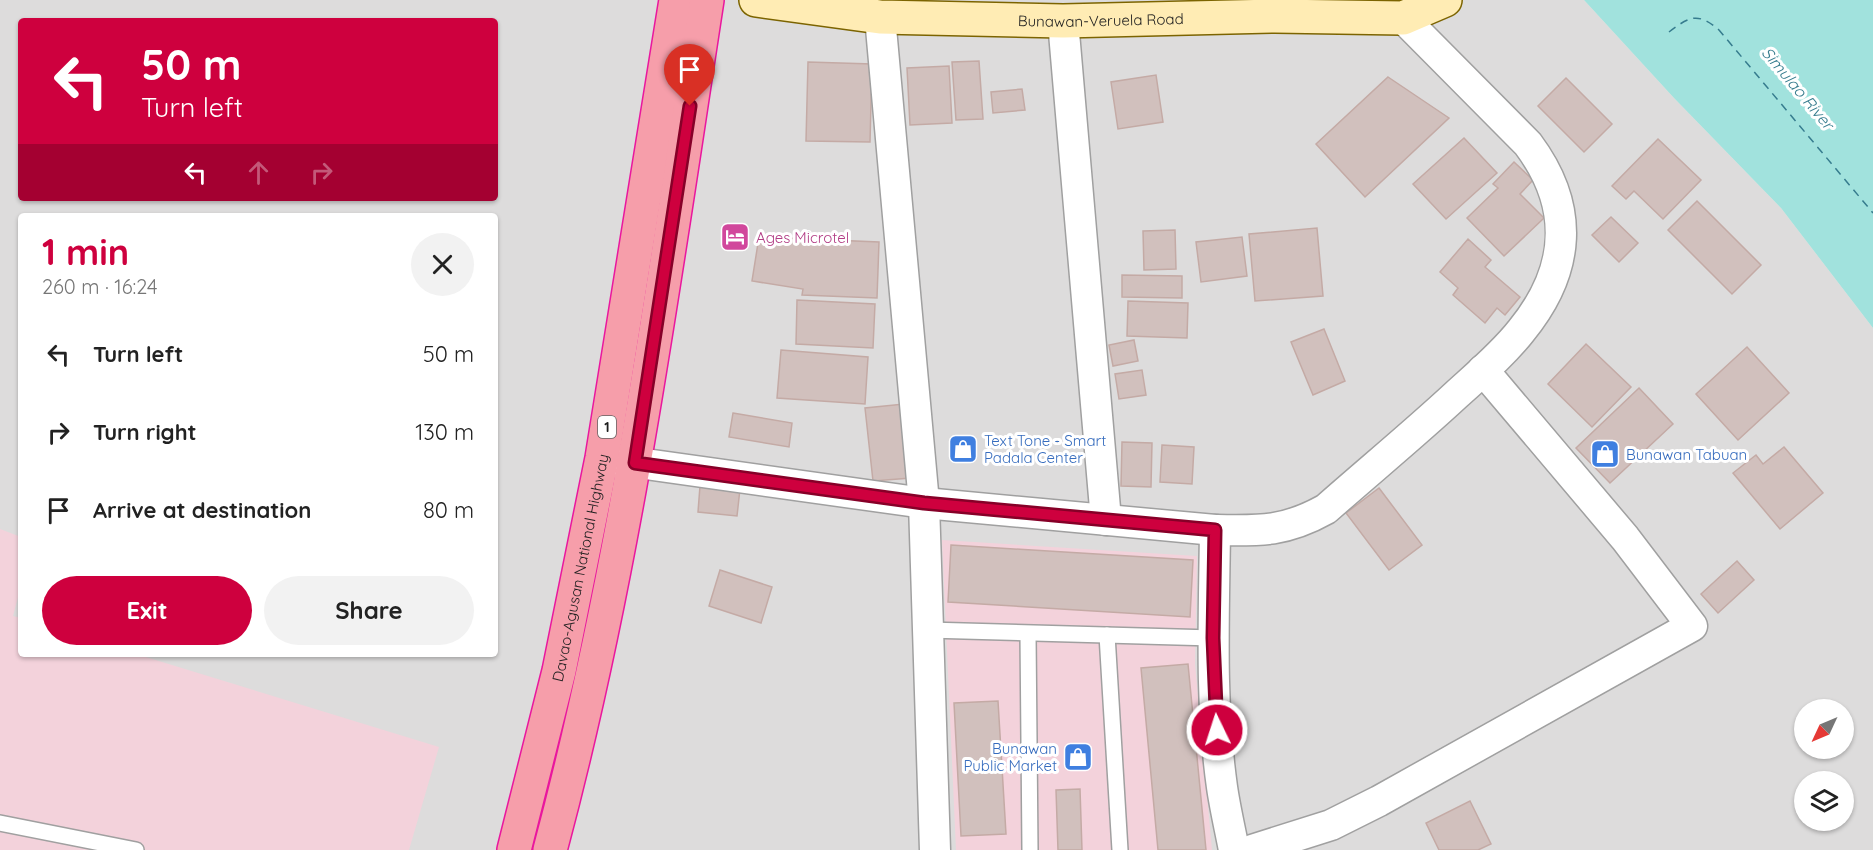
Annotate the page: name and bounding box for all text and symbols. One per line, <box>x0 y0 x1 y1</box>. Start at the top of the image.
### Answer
street label: Bunawan-Veruela Road <box>1018 9 1184 31</box>
text: 50 m <box>141 38 241 91</box>
icon: left <box>42 42 120 120</box>
water label: Simulao River <box>1758 43 1839 135</box>
pin <box>664 44 715 106</box>
icon: arrive <box>673 53 706 86</box>
text: Turn left <box>141 90 243 124</box>
icon: left <box>179 156 212 189</box>
icon: ahead <box>242 156 275 189</box>
icon: right <box>305 156 338 189</box>
hotel icon: Ages Microtel <box>719 221 751 253</box>
place label: Ages Microtel <box>756 228 849 247</box>
text: 1 min <box>42 229 129 274</box>
button: close <box>411 233 474 296</box>
text: 260 m · 16:24 <box>42 274 157 299</box>
icon: left <box>42 338 75 371</box>
text: Turn left <box>93 340 183 368</box>
text: 50 m <box>423 340 474 368</box>
icon: right <box>42 416 75 449</box>
road number: 1 <box>598 416 616 438</box>
text: Turn right <box>93 418 197 446</box>
text: 130 m <box>415 418 474 446</box>
place label: Text Tone - Smart Padala Center <box>984 431 1106 467</box>
shop icon: Text Tone - Smart Padala Center <box>947 433 979 465</box>
shop icon: Bunawan Tabuan <box>1589 438 1621 470</box>
place label: Bunawan Tabuan <box>1626 445 1747 464</box>
street label: Davao-Agusan National Highway <box>547 452 612 683</box>
icon: arrive <box>42 494 75 527</box>
text: Arrive at destination <box>93 496 311 524</box>
text: 80 m <box>423 496 474 524</box>
button: Exit <box>42 576 252 645</box>
button: Share <box>264 576 474 645</box>
position arrow <box>1185 698 1249 762</box>
north arrow <box>1794 699 1854 759</box>
map controls <box>1794 699 1854 831</box>
place label: Bunawan Public Market <box>963 739 1057 775</box>
shop icon: Bunawan Public Market <box>1062 741 1094 773</box>
button: layers <box>1794 771 1854 831</box>

